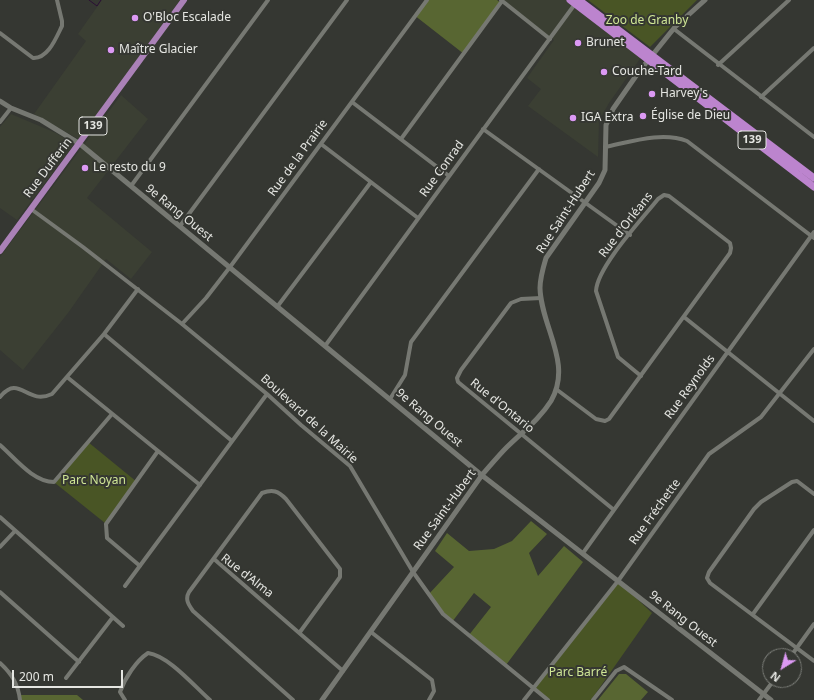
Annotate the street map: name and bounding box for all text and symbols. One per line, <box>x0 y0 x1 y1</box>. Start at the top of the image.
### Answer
place label: O'Bloc Escalade <box>143 11 231 25</box>
marker: O'Bloc Escalade <box>130 13 140 23</box>
park label: Zoo de Granby <box>606 14 688 28</box>
place label: Brunet <box>586 36 625 50</box>
marker: Brunet <box>573 38 583 48</box>
place label: Maître Glacier <box>119 43 198 57</box>
marker: Maître Glacier <box>106 45 116 55</box>
place label: Couche-Tard <box>612 65 682 79</box>
marker: Couche-Tard <box>599 67 609 77</box>
place label: Harvey's <box>660 87 708 101</box>
marker: Harvey's <box>647 89 657 99</box>
place label: Église de Dieu <box>651 109 730 123</box>
place label: IGA Extra <box>581 111 633 125</box>
marker: Église de Dieu <box>638 111 648 121</box>
marker: IGA Extra <box>568 113 578 123</box>
road number: 139 <box>79 117 107 135</box>
street label: Rue de la Prairie <box>265 117 331 199</box>
road number: 139 <box>738 131 766 149</box>
street label: Rue Dufferin <box>21 135 75 201</box>
street label: Rue Conrad <box>417 138 467 200</box>
place label: Le resto du 9 <box>93 161 166 175</box>
marker: Le resto du 9 <box>80 163 90 173</box>
street label: Rue Saint-Hubert <box>534 168 598 256</box>
street label: 9e Rang Ouest <box>142 181 216 245</box>
street label: Rue d'Orléans <box>596 189 656 261</box>
street label: Rue Reynolds <box>662 352 718 422</box>
street label: Boulevard de la Mairie <box>257 372 361 466</box>
street label: Rue d'Ontario <box>467 376 537 436</box>
street label: 9e Rang Ouest <box>393 386 465 450</box>
street label: Rue Saint-Hubert <box>411 467 479 553</box>
park label: Parc Noyan <box>62 474 126 488</box>
street label: Rue Fréchette <box>626 476 684 548</box>
street label: Rue d'Alma <box>218 551 276 601</box>
street label: 9e Rang Ouest <box>646 588 720 650</box>
north arrow <box>762 648 802 688</box>
scale bar <box>14 662 125 688</box>
park label: Parc Barré <box>549 666 607 680</box>
text: 200 m <box>19 668 54 685</box>
text: N <box>767 669 783 686</box>

